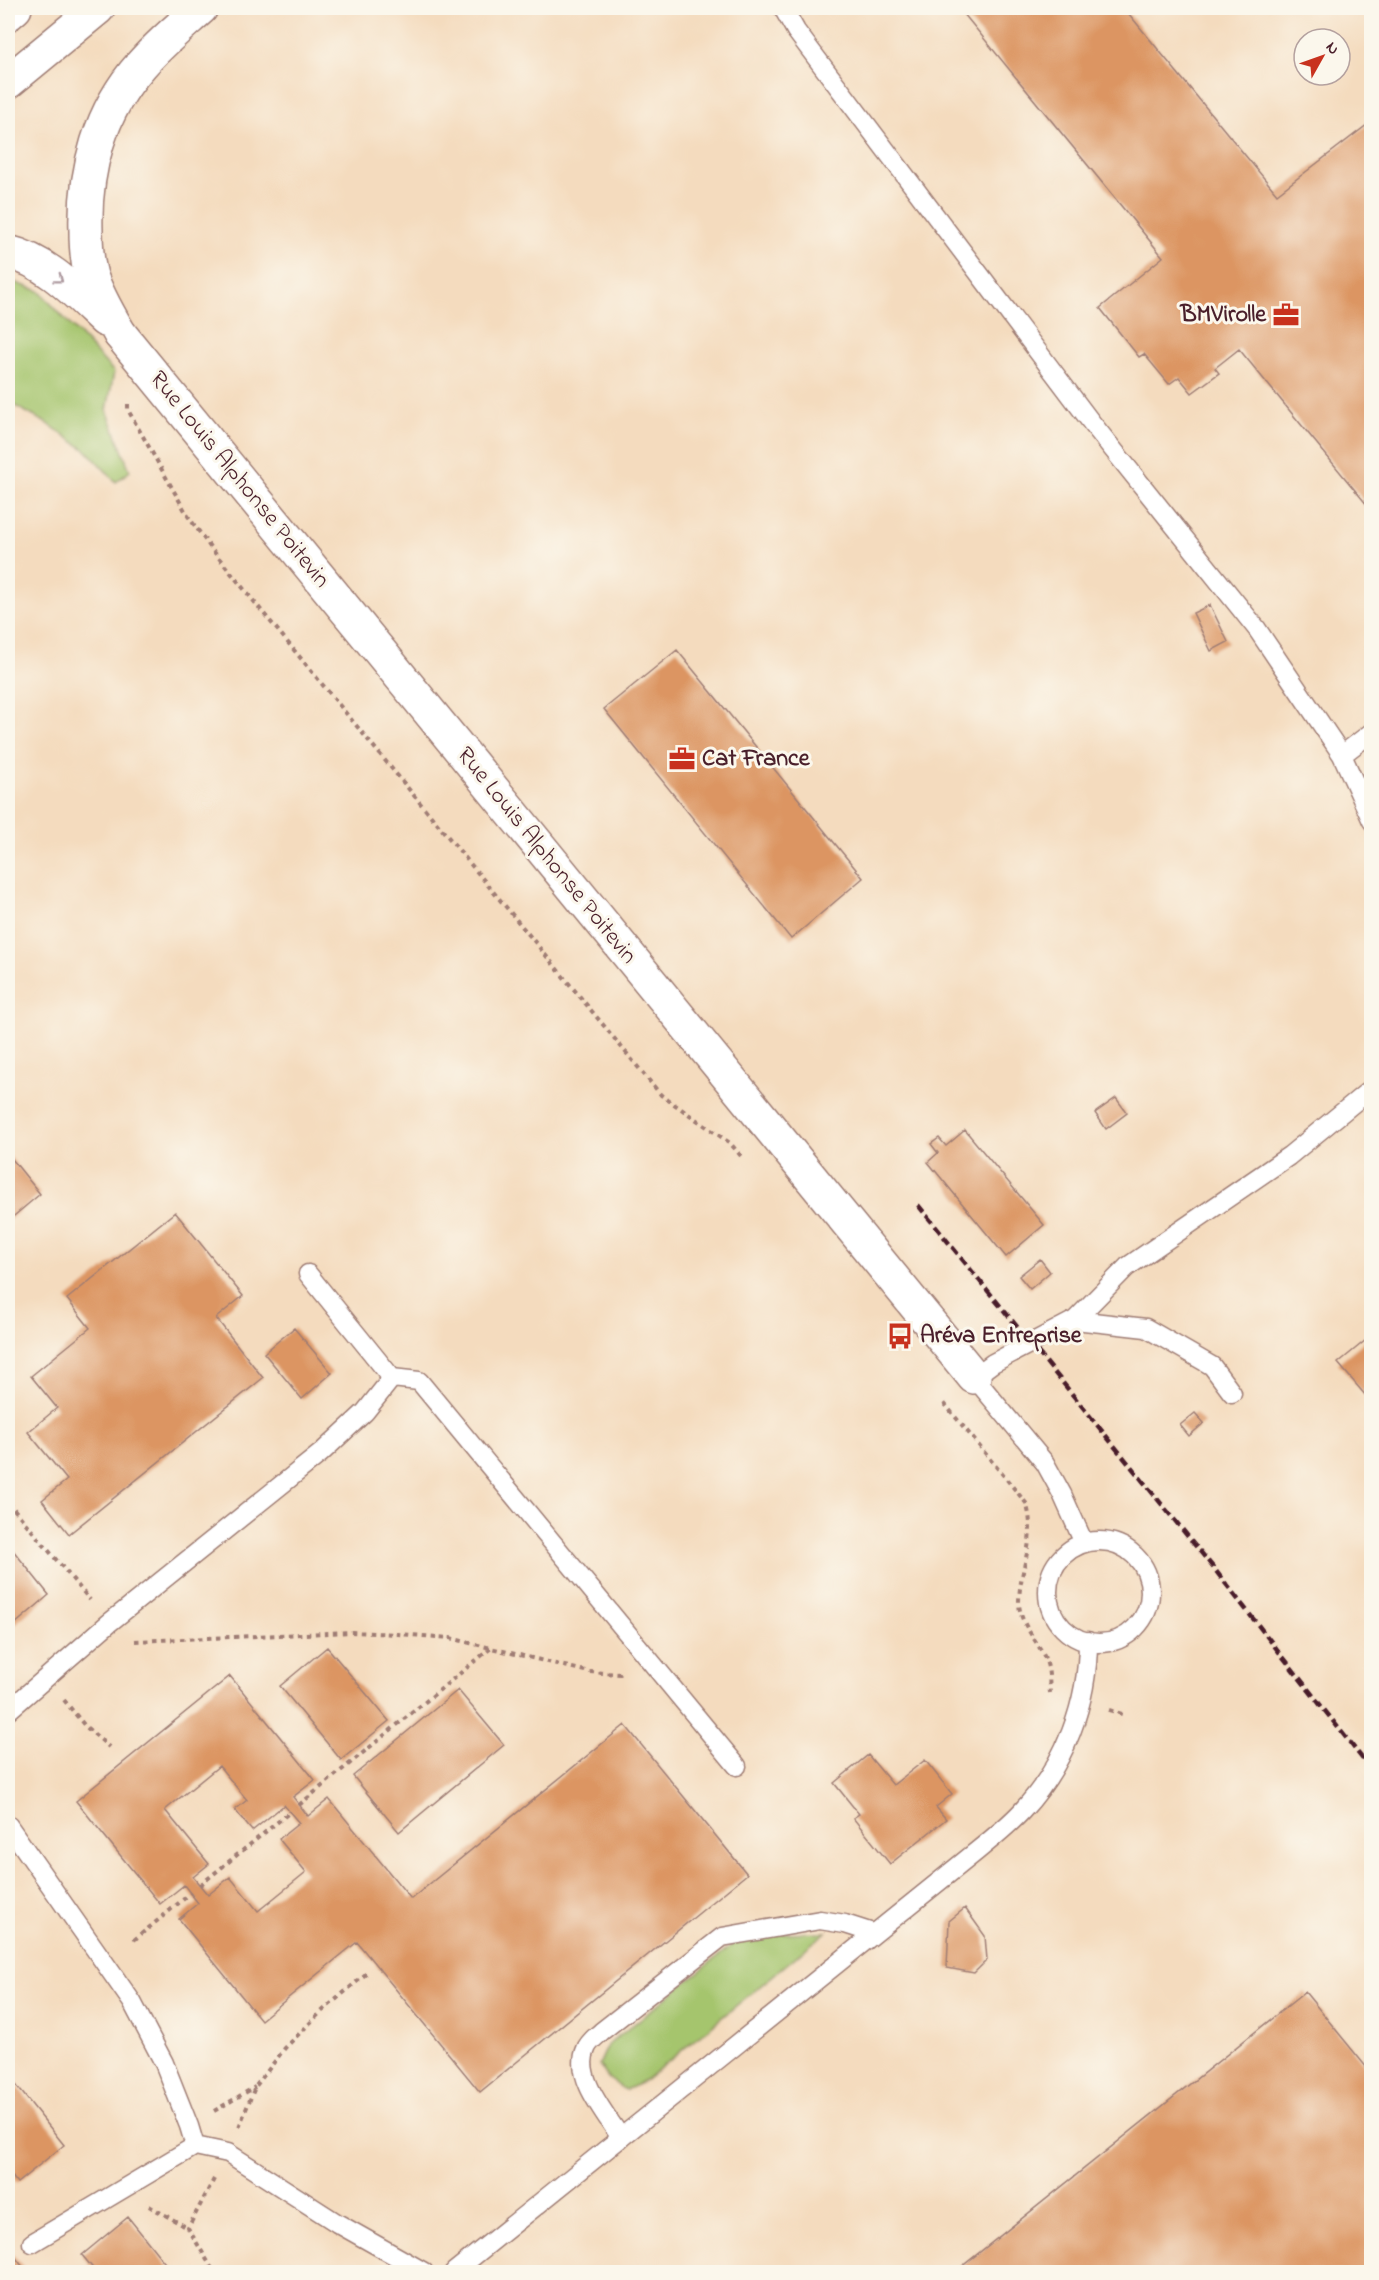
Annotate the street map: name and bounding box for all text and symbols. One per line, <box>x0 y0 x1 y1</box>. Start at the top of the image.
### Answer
north arrow <box>1292 27 1352 87</box>
text: N <box>1319 37 1345 61</box>
one-way arrow <box>52 272 63 283</box>
place label: BMVirolle <box>1179 298 1267 333</box>
office icon: BMVirolle <box>1271 300 1301 330</box>
street label: Rue Louis Alphonse Poitevin <box>140 364 338 596</box>
street label: Rue Louis Alphonse Poitevin <box>447 740 645 972</box>
place label: Cat France <box>702 742 811 777</box>
office icon: Cat France <box>667 744 697 774</box>
place label: Aréva Entreprise <box>920 1319 1083 1354</box>
bus stop icon: Aréva Entreprise <box>885 1321 915 1351</box>

